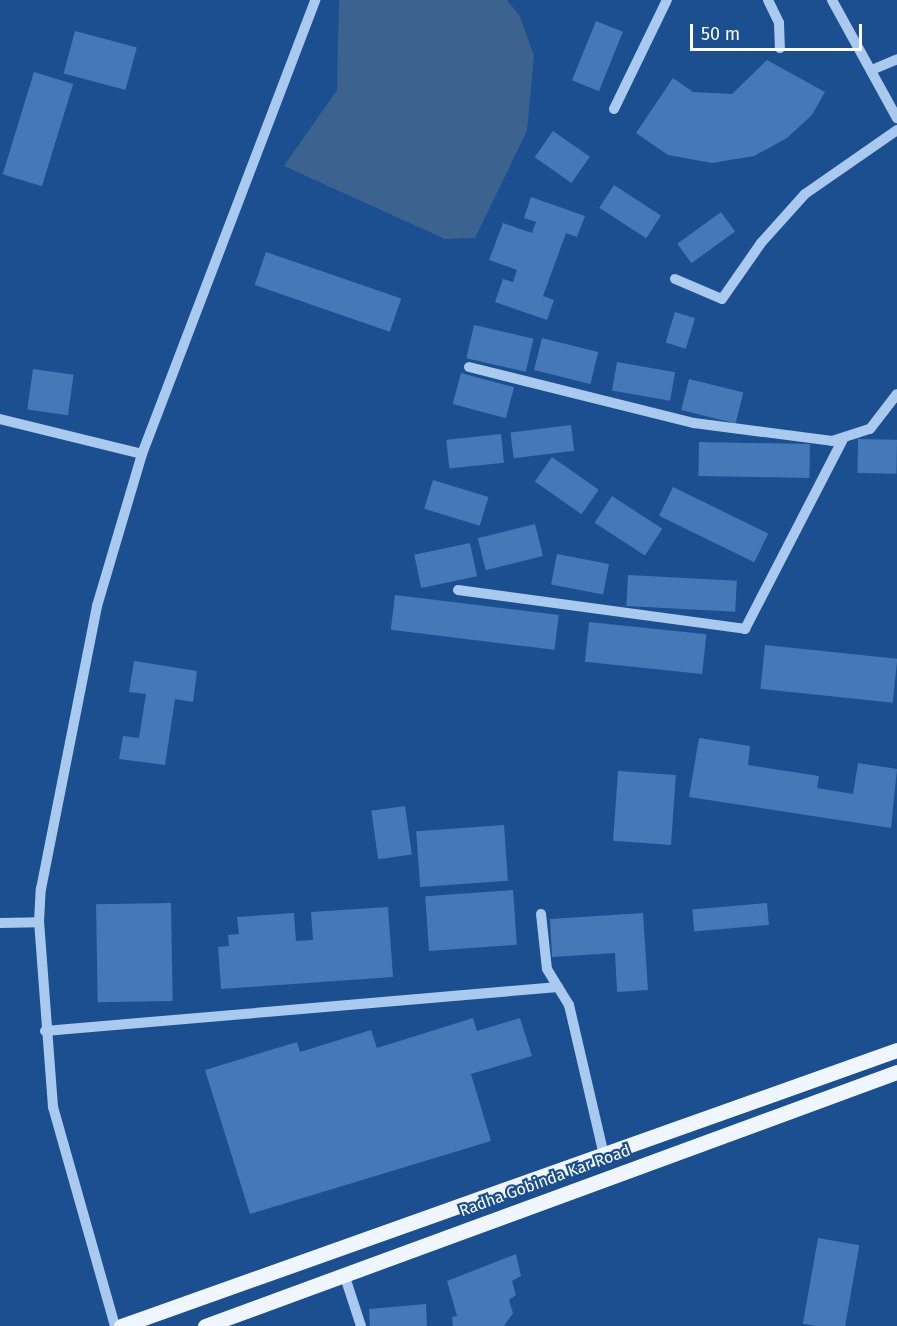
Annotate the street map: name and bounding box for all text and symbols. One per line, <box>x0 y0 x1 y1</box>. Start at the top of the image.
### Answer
scale bar <box>693 12 866 50</box>
text: 50 m <box>701 23 740 45</box>
street label: Radha Gobinda Kar Road <box>457 1141 633 1221</box>

